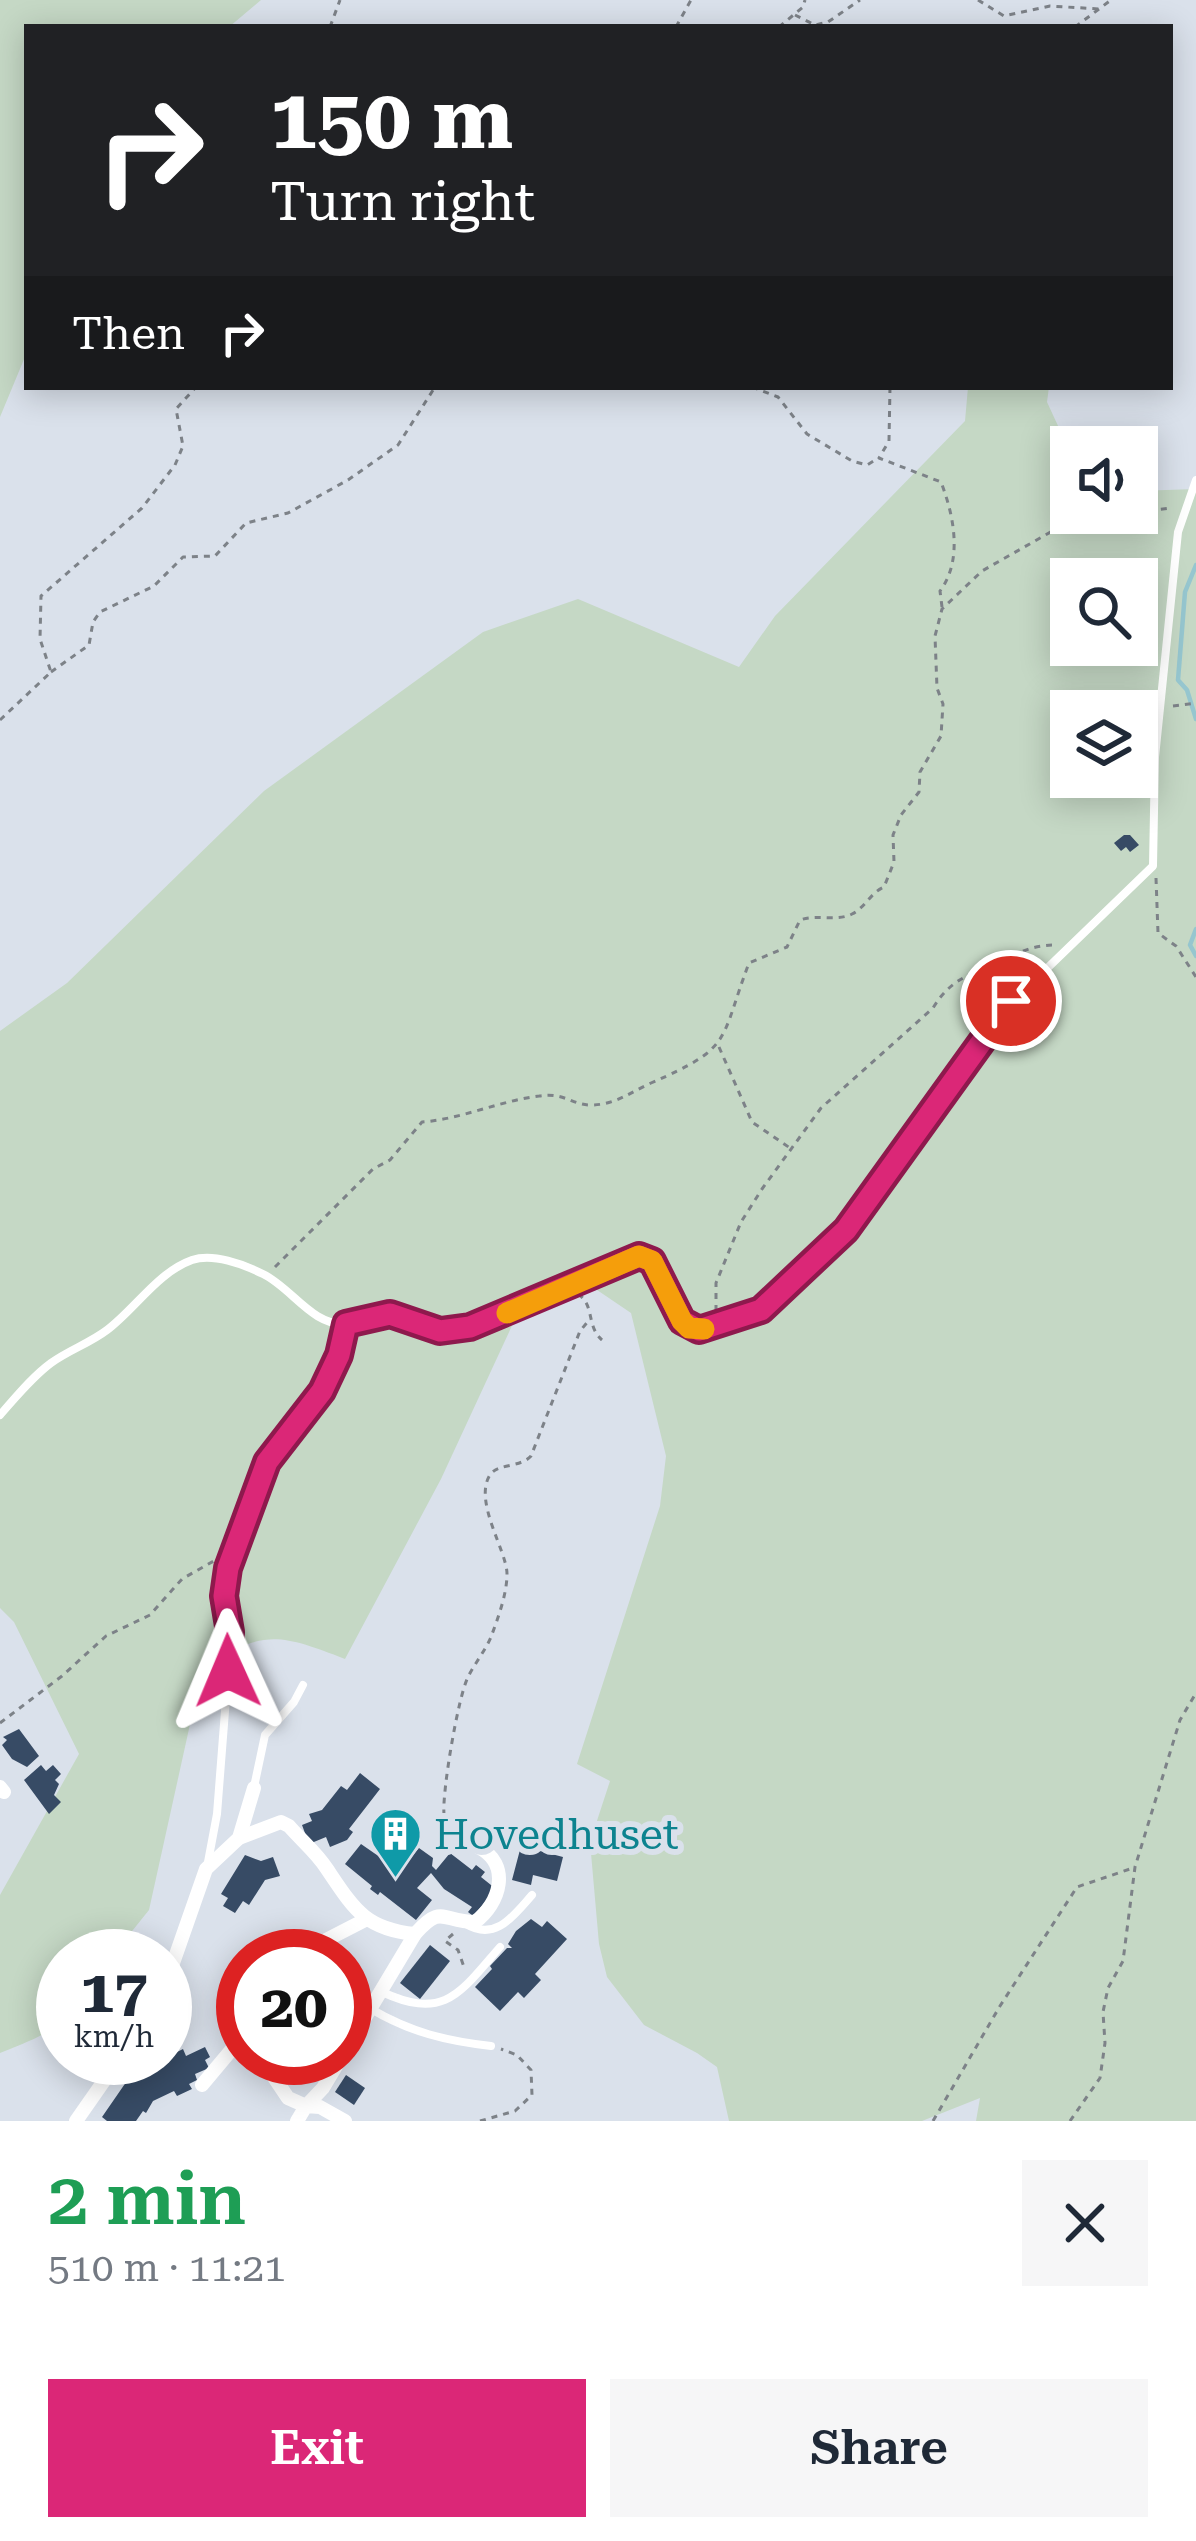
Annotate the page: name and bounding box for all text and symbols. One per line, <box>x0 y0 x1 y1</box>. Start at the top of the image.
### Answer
text: 150 m <box>270 70 513 168</box>
icon: right <box>72 72 228 228</box>
text: Turn right <box>270 170 535 233</box>
icon: right <box>209 300 275 366</box>
text: Then <box>72 307 185 360</box>
map controls <box>1050 426 1158 798</box>
button: sound <box>1050 426 1158 534</box>
button: search <box>1050 558 1158 666</box>
button: layers <box>1050 690 1158 798</box>
pin <box>960 950 1062 1052</box>
icon: arrive <box>978 968 1044 1034</box>
position arrow <box>165 1608 291 1734</box>
building icon: Hovedhuset <box>367 1806 423 1880</box>
place label: Hovedhuset <box>434 1810 679 1859</box>
speed limit sign: 20 <box>216 1929 372 2085</box>
text: 17 <box>80 1956 148 2027</box>
text: km/h <box>74 2019 154 2054</box>
text: 2 min <box>48 2157 246 2242</box>
button: close <box>1022 2160 1148 2286</box>
text: 510 m · 11:21 <box>48 2245 286 2291</box>
button: Exit <box>48 2379 586 2517</box>
button: Share <box>610 2379 1148 2517</box>

